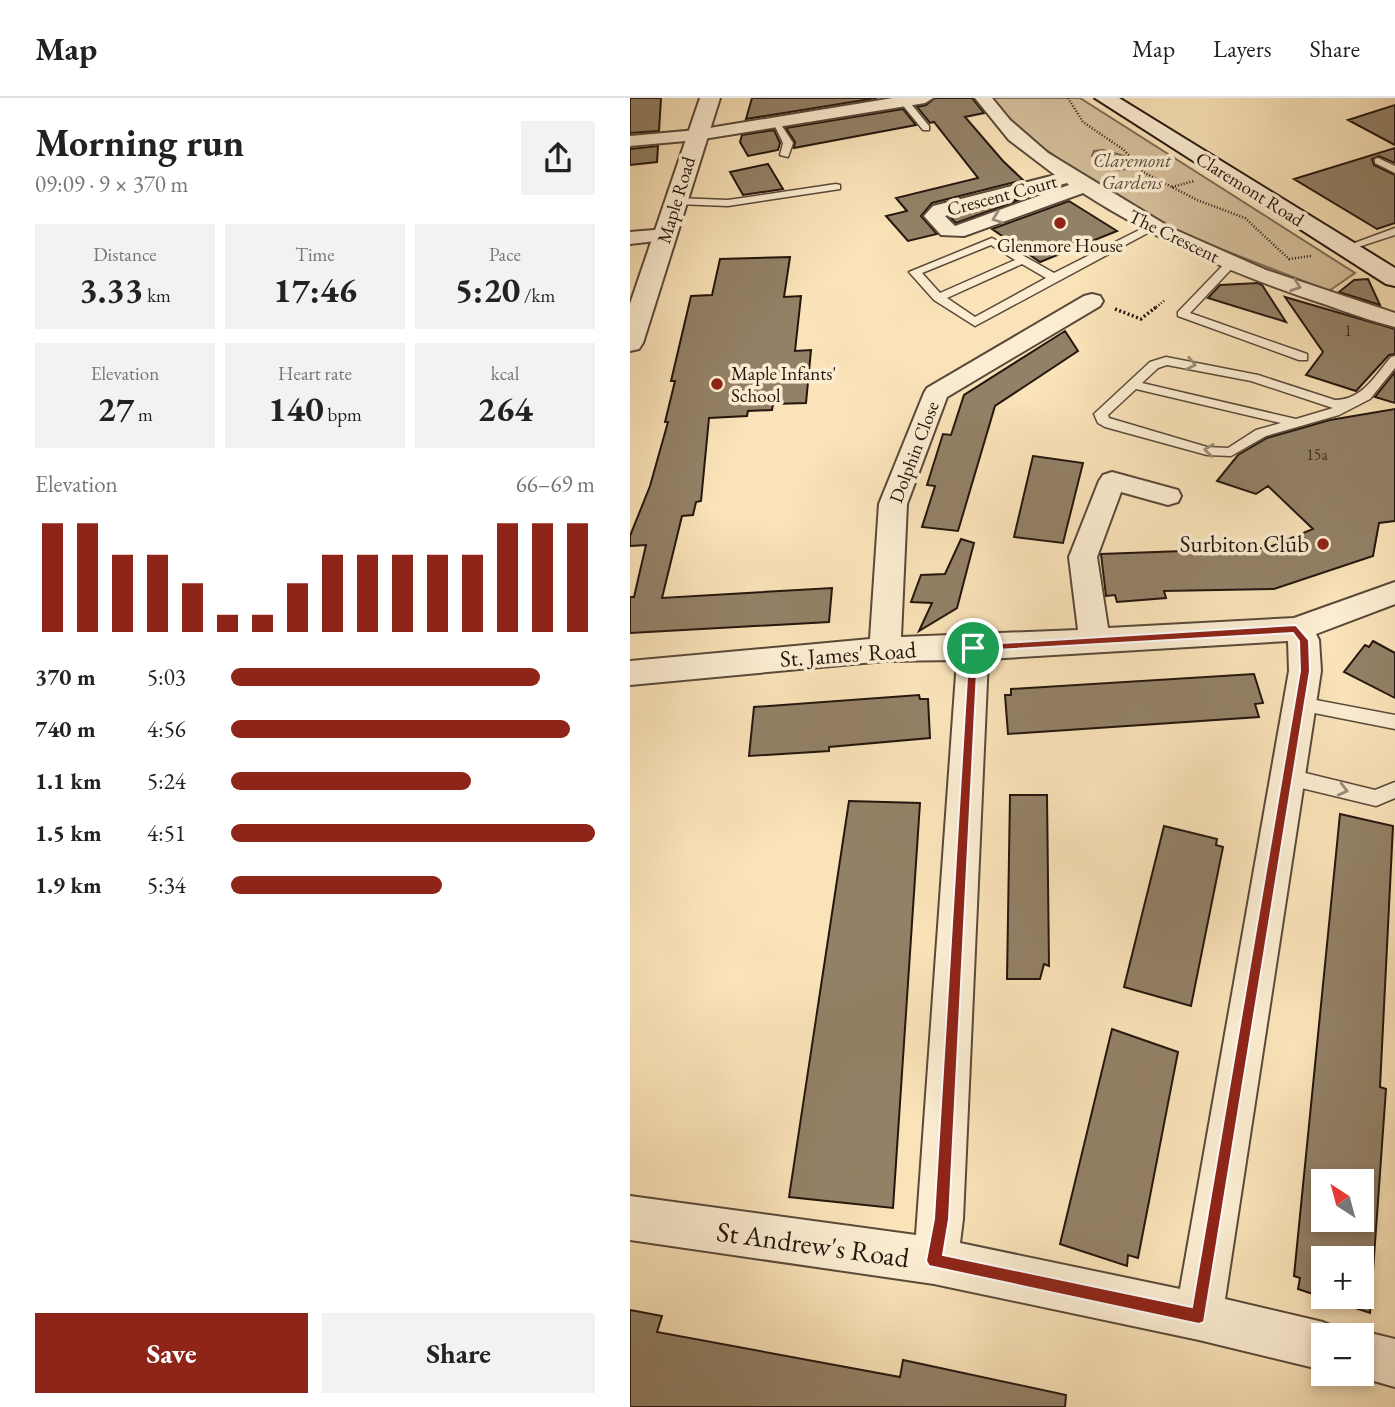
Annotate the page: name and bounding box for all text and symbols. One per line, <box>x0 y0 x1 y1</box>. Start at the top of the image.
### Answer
text: Map <box>35 27 97 70</box>
text: Map <box>1132 33 1175 64</box>
text: Layers <box>1213 33 1272 64</box>
text: Share <box>1310 33 1360 64</box>
text: Morning run <box>35 118 244 167</box>
button: share <box>521 121 595 195</box>
street label: Claremont Road <box>1191 146 1309 232</box>
park label: Claremont Gardens <box>1093 148 1172 195</box>
street label: Maple Road <box>651 153 701 246</box>
street label: Crescent Court <box>944 168 1060 222</box>
text: 09:09 · 9 × 370 m <box>35 169 188 199</box>
street label: The Crescent <box>1125 203 1223 269</box>
one-way arrow <box>992 209 1004 223</box>
marker: Glenmore House <box>1052 215 1068 231</box>
place label: Glenmore House <box>997 233 1123 258</box>
text: Distance <box>93 242 157 267</box>
text: Time <box>295 242 335 267</box>
text: Pace <box>489 242 521 267</box>
text: 3.33 <box>79 267 143 312</box>
text: 17:46 <box>273 267 357 312</box>
text: 5:20 <box>455 267 520 312</box>
one-way arrow <box>1289 278 1301 292</box>
text: km <box>143 283 171 308</box>
text: /km <box>520 283 555 308</box>
house number: 1 <box>1344 320 1352 341</box>
one-way arrow <box>1185 356 1197 371</box>
text: Elevation <box>91 361 159 386</box>
text: Heart rate <box>278 361 352 386</box>
text: kcal <box>491 361 519 386</box>
place label: Maple Infants' School <box>731 361 836 408</box>
marker: Maple Infants' School <box>709 376 725 392</box>
text: 27 <box>97 386 134 431</box>
text: 140 <box>268 386 324 431</box>
text: 264 <box>477 386 533 431</box>
street label: Dolphin Close <box>883 398 945 506</box>
text: m <box>134 402 153 427</box>
text: bpm <box>324 402 362 427</box>
one-way arrow <box>1203 442 1215 457</box>
house number: 15a <box>1306 444 1328 465</box>
text: Elevation <box>35 469 118 499</box>
text: 66–69 m <box>516 469 595 499</box>
place label: Surbiton Club <box>1180 529 1309 559</box>
marker: Surbiton Club <box>1315 536 1331 552</box>
pin <box>943 618 1003 678</box>
icon: arrive <box>954 629 992 667</box>
street label: St. James' Road <box>779 634 917 674</box>
text: 370 m <box>35 662 96 692</box>
text: 5:03 <box>147 662 186 692</box>
text: 740 m <box>35 714 96 744</box>
text: 4:56 <box>147 714 186 744</box>
text: 1.1 km <box>35 766 102 796</box>
text: 5:24 <box>147 766 186 796</box>
one-way arrow <box>1336 782 1348 796</box>
text: 1.5 km <box>35 818 102 848</box>
text: 4:51 <box>147 818 186 848</box>
text: 1.9 km <box>35 870 102 900</box>
text: 5:34 <box>147 870 186 900</box>
north arrow <box>1311 1169 1374 1232</box>
map controls <box>1311 1169 1374 1386</box>
street label: St Andrew's Road <box>714 1213 912 1275</box>
button: + <box>1311 1246 1374 1309</box>
button: Save <box>35 1313 308 1393</box>
button: Share <box>322 1313 595 1393</box>
button: − <box>1311 1323 1374 1386</box>

